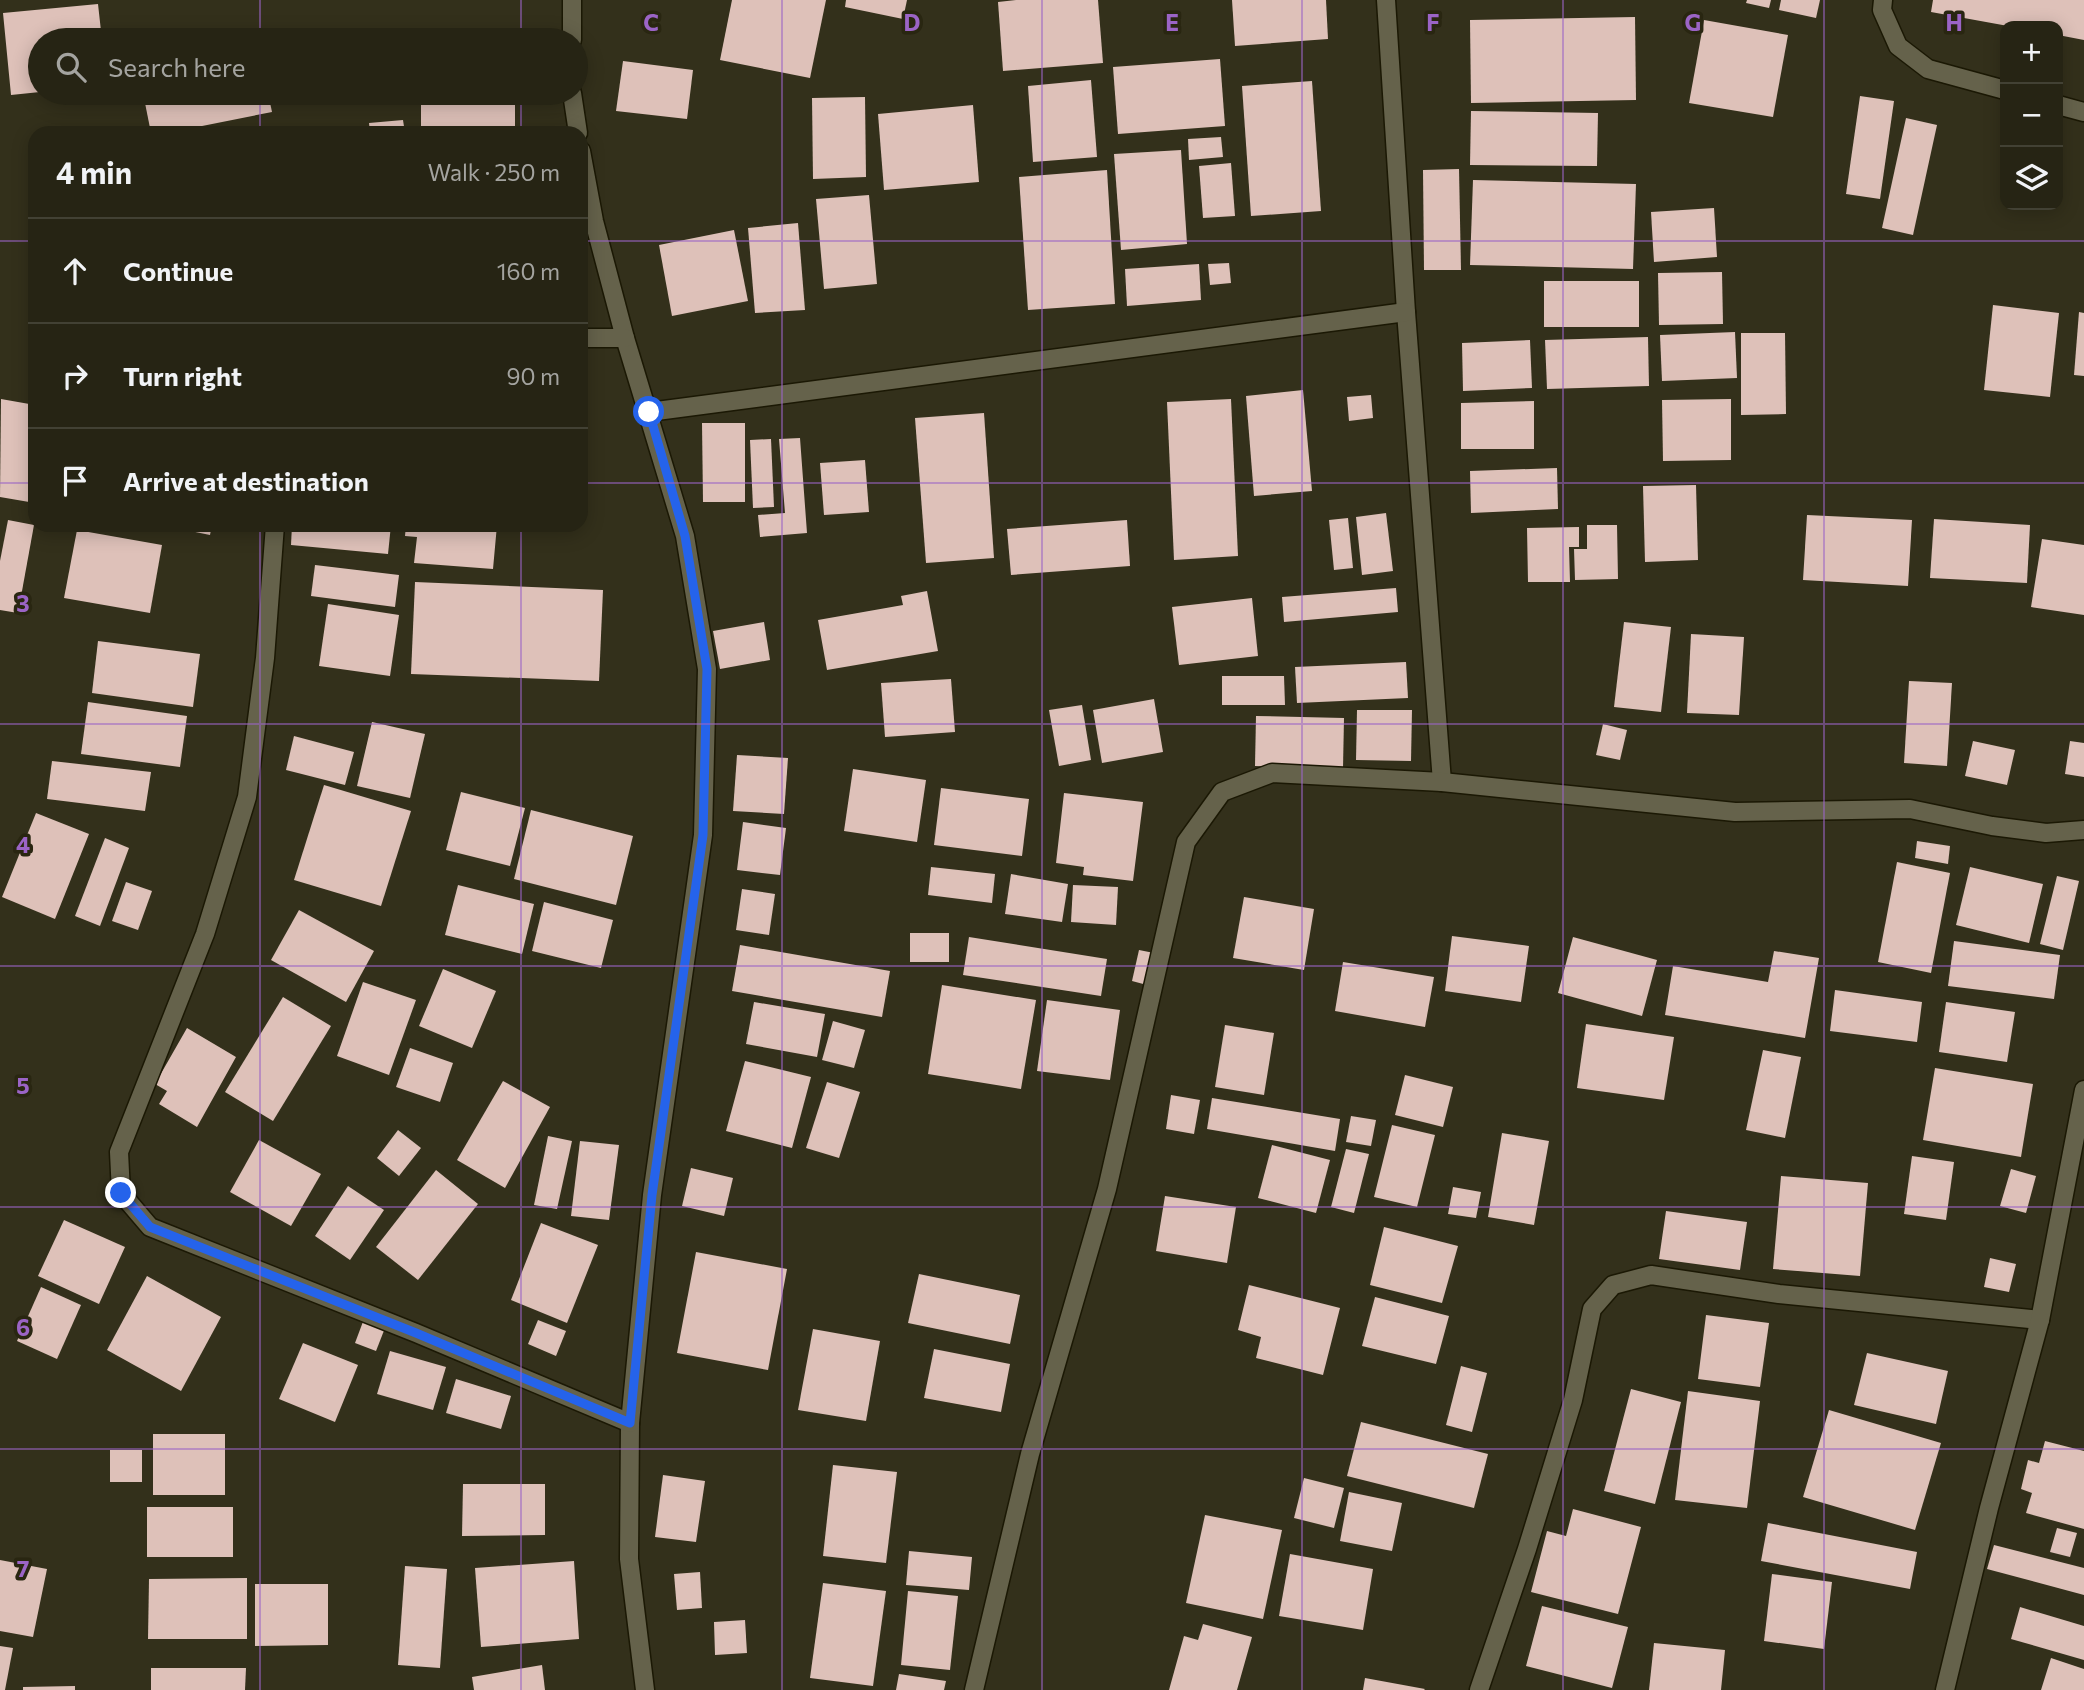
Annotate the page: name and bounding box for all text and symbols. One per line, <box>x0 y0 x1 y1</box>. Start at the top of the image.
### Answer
text: C <box>643 8 659 36</box>
text: D <box>904 8 921 36</box>
text: E <box>1165 8 1179 36</box>
text: F <box>1426 8 1440 36</box>
text: G <box>1685 8 1701 36</box>
text: H <box>1945 8 1963 36</box>
map controls <box>2000 21 2063 210</box>
button: + <box>2000 21 2063 84</box>
search box <box>28 28 588 105</box>
icon: search <box>52 48 90 86</box>
text: Search here <box>108 51 246 82</box>
button: − <box>2000 84 2063 147</box>
button: layers <box>2000 147 2063 210</box>
text: 4 min <box>56 153 132 190</box>
text: Walk · 250 m <box>428 158 560 186</box>
icon: ahead <box>56 252 94 290</box>
text: Continue <box>123 255 233 286</box>
text: 160 m <box>497 257 560 285</box>
icon: right <box>56 357 94 395</box>
text: Turn right <box>123 360 242 391</box>
text: 90 m <box>507 362 560 390</box>
route start <box>633 396 664 427</box>
icon: arrive <box>56 462 94 500</box>
text: Arrive at destination <box>123 465 369 496</box>
text: 3 <box>16 589 30 617</box>
text: 4 <box>16 830 30 858</box>
text: 5 <box>16 1071 30 1099</box>
route end <box>105 1177 136 1208</box>
text: 6 <box>16 1313 30 1341</box>
text: 7 <box>17 1554 29 1582</box>

